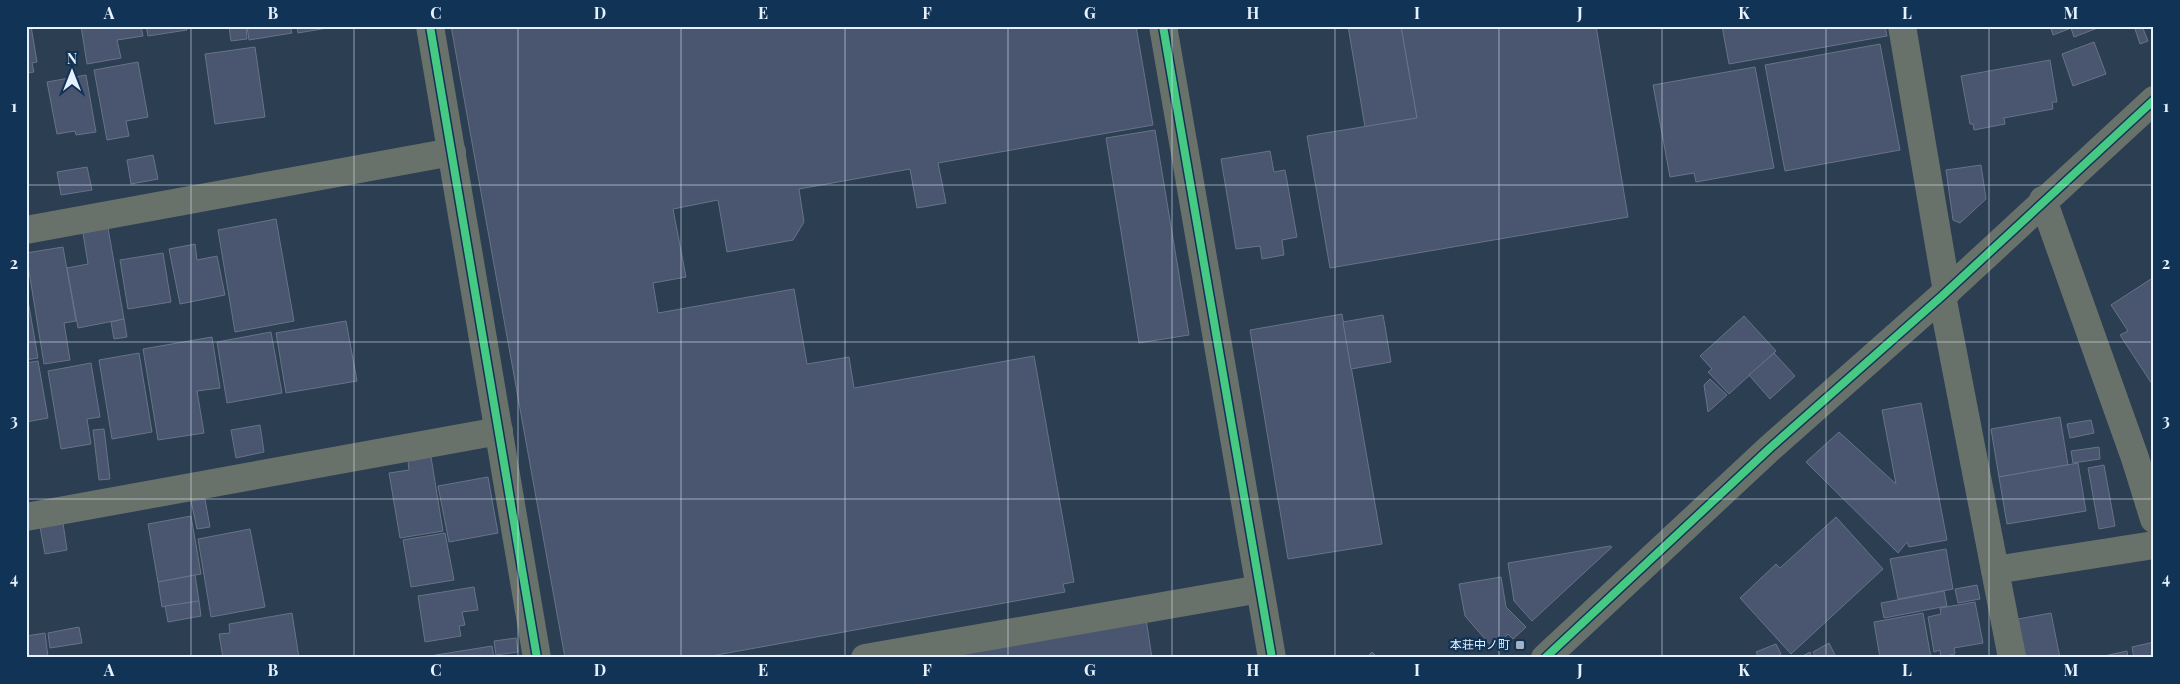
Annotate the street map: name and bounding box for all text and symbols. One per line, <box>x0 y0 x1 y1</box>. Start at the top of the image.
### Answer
text: A <box>103 2 115 23</box>
text: B <box>268 2 279 23</box>
text: C <box>430 2 442 23</box>
text: D <box>594 2 606 23</box>
text: E <box>758 2 768 23</box>
text: F <box>922 2 932 23</box>
text: G <box>1084 2 1096 23</box>
text: H <box>1247 2 1260 23</box>
text: I <box>1414 2 1420 23</box>
text: J <box>1576 2 1583 23</box>
text: K <box>1738 2 1750 23</box>
text: L <box>1902 2 1912 23</box>
text: M <box>2064 2 2079 23</box>
north arrow <box>48 48 98 98</box>
text: N <box>67 49 77 68</box>
text: 1 <box>11 95 17 116</box>
text: 1 <box>2163 95 2169 116</box>
text: 2 <box>10 252 18 273</box>
text: 2 <box>2162 252 2170 273</box>
text: 3 <box>10 409 18 430</box>
text: 3 <box>2162 409 2170 430</box>
text: 4 <box>10 567 18 588</box>
text: 4 <box>2162 567 2170 588</box>
place label: 本荘中ノ町 <box>1450 636 1510 652</box>
marker: 本荘中ノ町 <box>1514 639 1526 651</box>
text: A <box>103 659 115 680</box>
text: B <box>268 659 279 680</box>
text: C <box>430 659 442 680</box>
text: D <box>594 659 606 680</box>
text: E <box>758 659 768 680</box>
text: F <box>922 659 932 680</box>
text: G <box>1084 659 1096 680</box>
text: H <box>1247 659 1260 680</box>
text: I <box>1414 659 1420 680</box>
text: J <box>1576 659 1583 680</box>
text: K <box>1738 659 1750 680</box>
text: L <box>1902 659 1912 680</box>
text: M <box>2064 659 2079 680</box>

